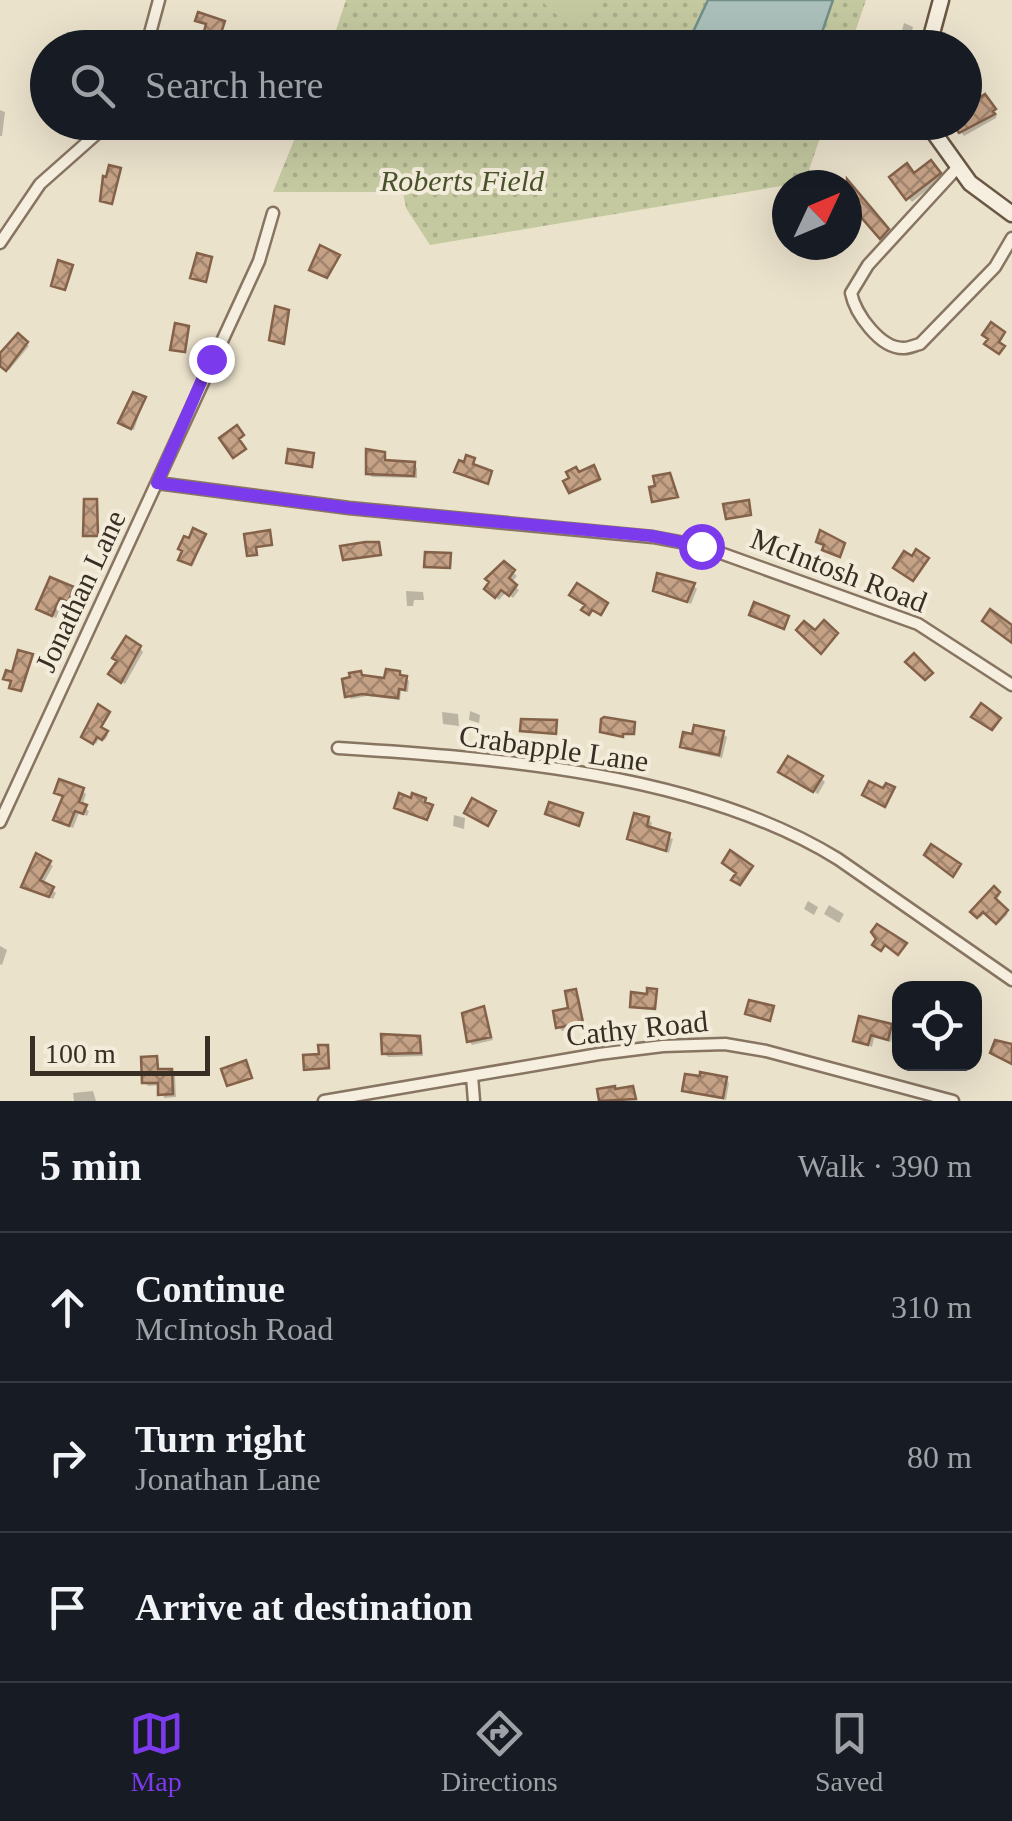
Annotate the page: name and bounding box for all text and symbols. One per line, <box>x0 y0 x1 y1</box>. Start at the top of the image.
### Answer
search box <box>30 30 982 140</box>
icon: search <box>65 58 120 113</box>
text: Search here <box>145 64 323 106</box>
park label: Roberts Field <box>379 164 545 197</box>
north arrow <box>772 170 862 260</box>
route end <box>189 337 235 383</box>
street label: Jonathan Lane <box>28 505 132 677</box>
street label: McIntosh Road <box>746 521 932 619</box>
route start <box>679 524 725 570</box>
street label: Crabapple Lane <box>457 718 651 778</box>
map controls <box>892 981 982 1071</box>
button: locate <box>892 981 982 1071</box>
street label: Cathy Road <box>564 1004 710 1052</box>
scale bar <box>30 1031 210 1076</box>
text: 100 m <box>45 1038 116 1069</box>
text: 5 min <box>40 1143 142 1189</box>
text: Walk · 390 m <box>798 1148 972 1184</box>
text: Continue <box>135 1268 285 1310</box>
icon: ahead <box>40 1280 95 1335</box>
text: 310 m <box>891 1289 972 1325</box>
text: McIntosh Road <box>135 1311 333 1347</box>
text: Turn right <box>135 1418 306 1460</box>
icon: right <box>40 1430 95 1485</box>
text: 80 m <box>907 1439 972 1475</box>
text: Jonathan Lane <box>135 1461 321 1497</box>
icon: arrive <box>40 1580 95 1635</box>
text: Arrive at destination <box>135 1586 473 1628</box>
tab: Map <box>129 1706 184 1798</box>
tab: Directions <box>441 1706 558 1798</box>
tab: Saved <box>815 1706 883 1798</box>

